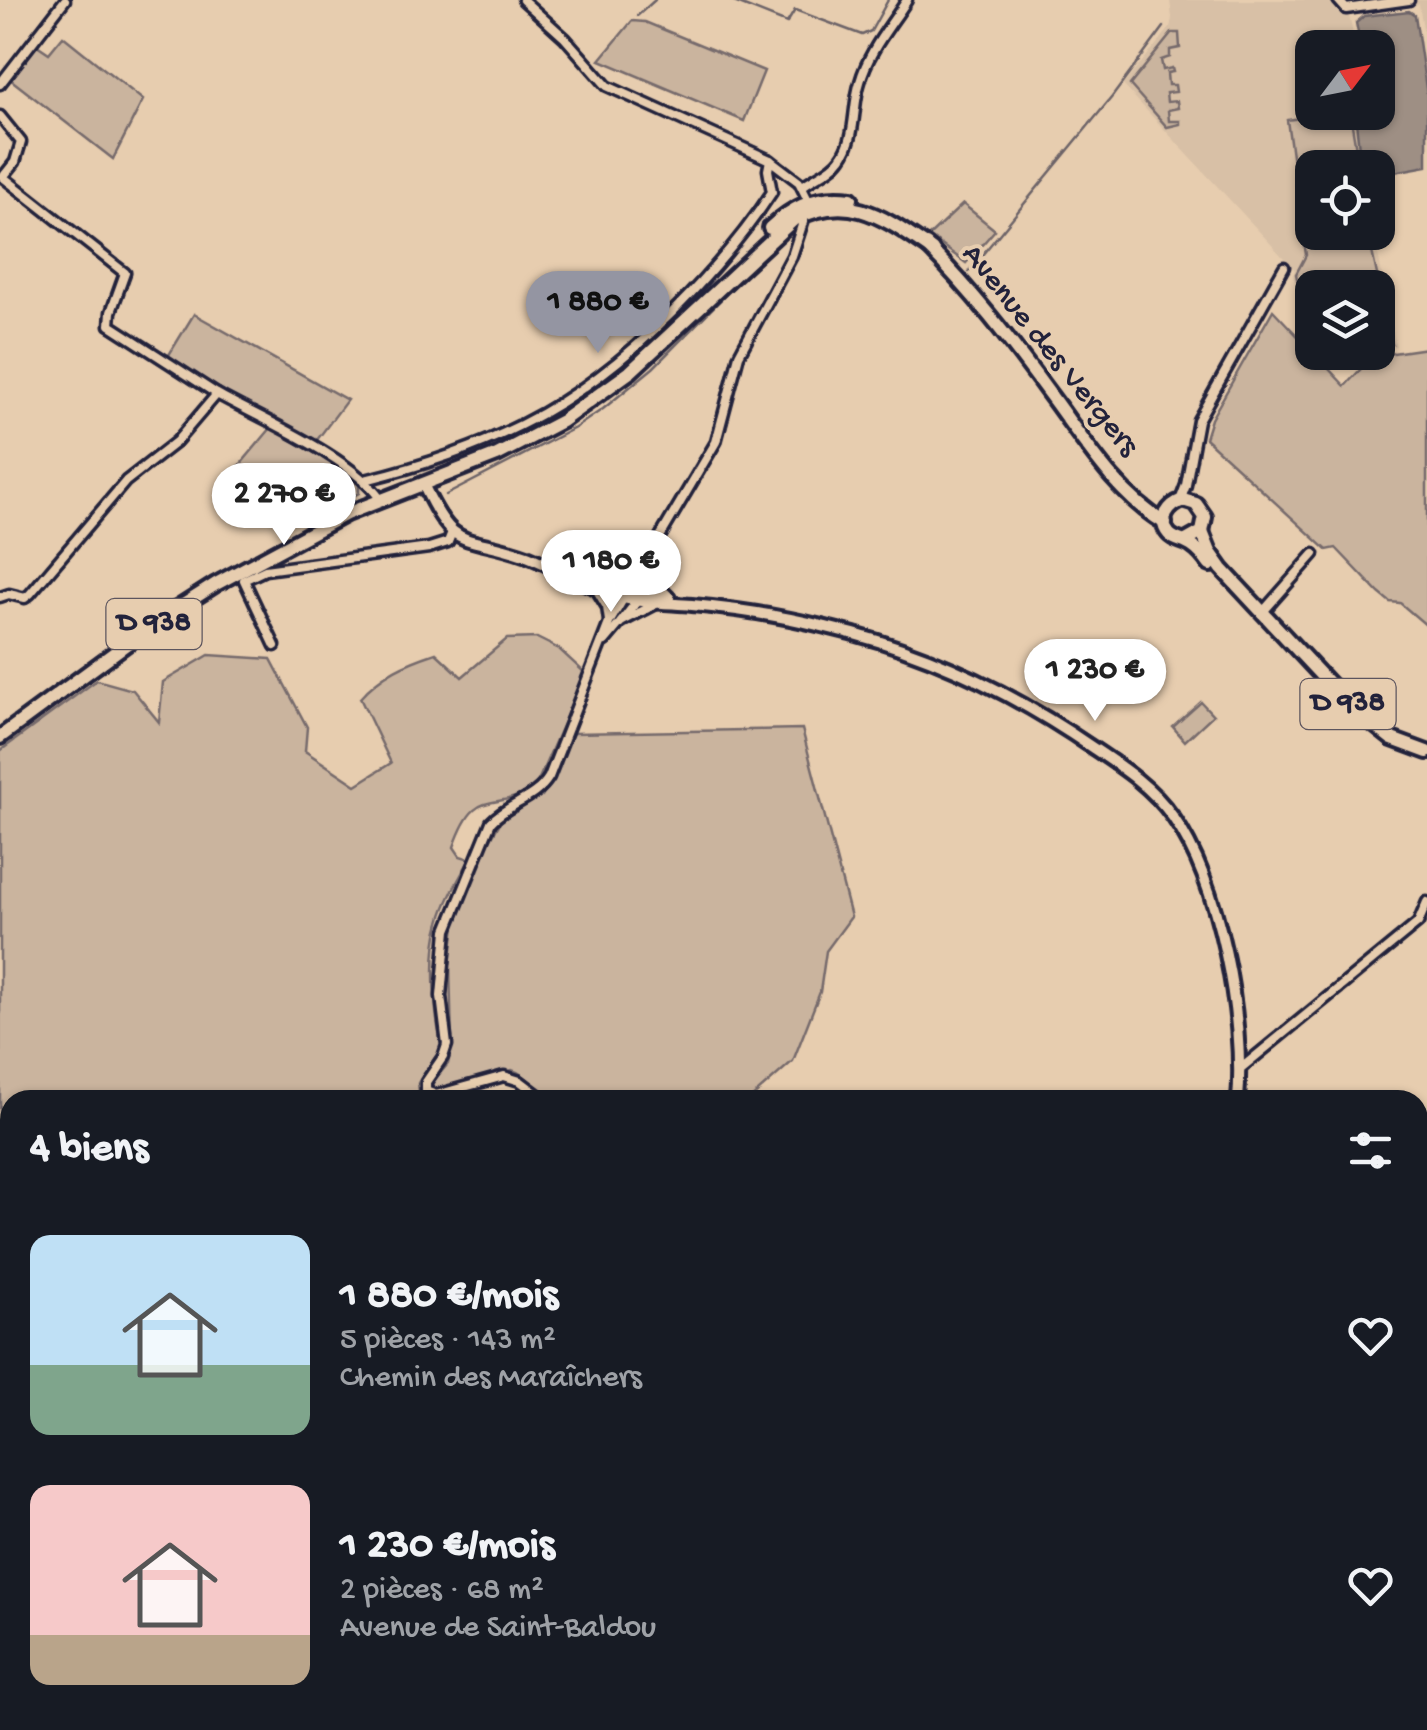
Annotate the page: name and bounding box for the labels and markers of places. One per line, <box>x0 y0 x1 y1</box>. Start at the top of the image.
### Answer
pin: 1 880 € <box>506 271 690 356</box>
pin: 2 270 € <box>192 463 376 548</box>
pin: 1 180 € <box>519 530 703 615</box>
pin: 1 230 € <box>1003 639 1187 724</box>

